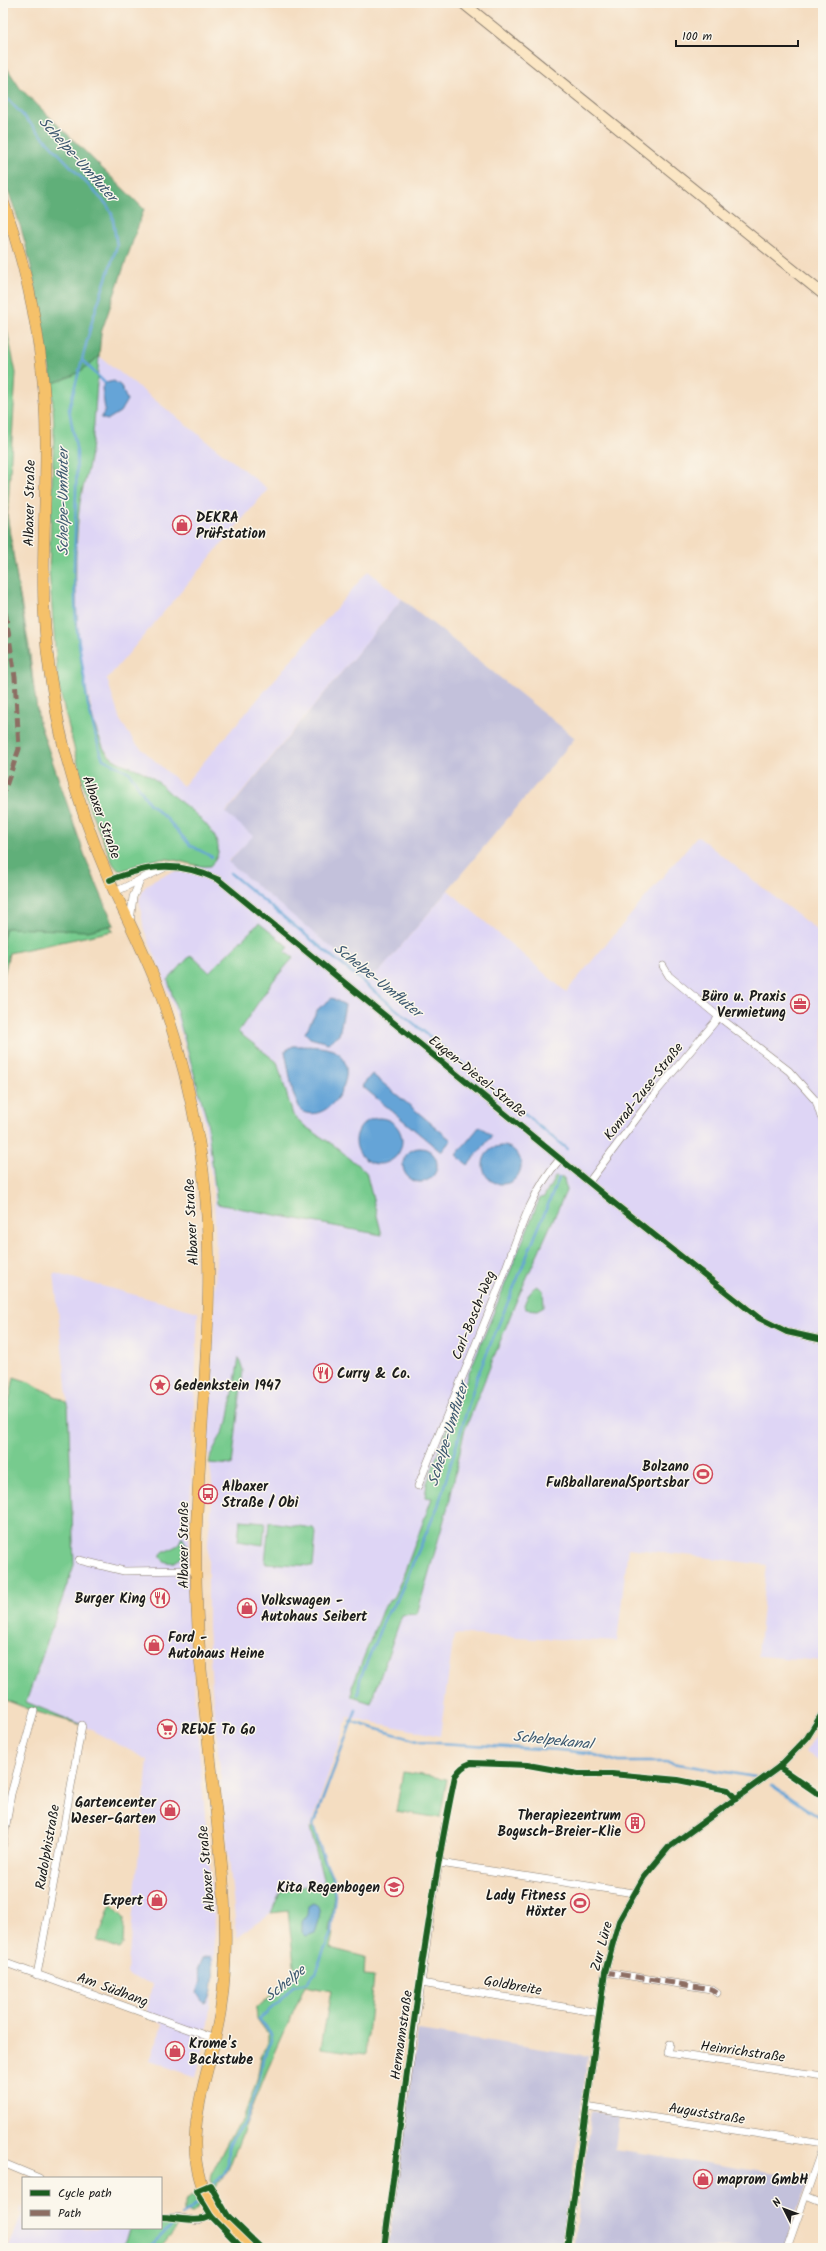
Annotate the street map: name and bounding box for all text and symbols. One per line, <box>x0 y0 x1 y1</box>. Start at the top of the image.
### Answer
scale bar <box>676 22 798 48</box>
text: 100 m <box>682 27 713 46</box>
water label: Schelpe-Umfluter <box>32 112 124 210</box>
water label: Schelpe-Umfluter <box>52 445 76 556</box>
street label: Albaxer Straße <box>18 459 42 547</box>
place label: DEKRA Prüfstation <box>196 507 266 545</box>
shop icon: DEKRA Prüfstation <box>171 514 193 536</box>
street label: Albaxer Straße <box>76 773 126 863</box>
water label: Schelpe-Umfluter <box>328 938 429 1026</box>
place label: Büro u. Praxis Vermietung <box>701 986 786 1024</box>
office icon: Büro u. Praxis Vermietung <box>789 993 811 1015</box>
street label: Eugen-Diesel-Straße <box>423 1030 532 1124</box>
street label: Konrad-Zuse-Straße <box>598 1037 690 1145</box>
street label: Albaxer Straße <box>179 1177 205 1266</box>
street label: Carl-Bosch-Weg <box>446 1267 502 1363</box>
restaurant icon: Curry & Co. <box>312 1362 334 1384</box>
place label: Curry & Co. <box>337 1363 410 1385</box>
place icon: Gedenkstein 1947 <box>149 1374 171 1396</box>
place label: Gedenkstein 1947 <box>174 1375 281 1397</box>
water label: Schelpe-Umfluter <box>422 1376 477 1489</box>
place label: Bolzano Fußballarena/Sportsbar <box>546 1456 690 1494</box>
sports icon: Bolzano Fußballarena/Sportsbar <box>692 1463 714 1485</box>
place label: Albaxer Straße / Obi <box>222 1476 299 1514</box>
bus stop icon: Albaxer Straße / Obi <box>197 1483 219 1505</box>
street label: Albaxer Straße <box>173 1501 195 1588</box>
restaurant icon: Burger King <box>149 1587 171 1609</box>
place label: Burger King <box>75 1588 146 1610</box>
place label: Volkswagen - Autohaus Seibert <box>261 1590 368 1628</box>
shop icon: Volkswagen - Autohaus Seibert <box>236 1597 258 1619</box>
place label: Ford - Autohaus Heine <box>168 1627 264 1665</box>
shop icon: Ford - Autohaus Heine <box>143 1634 165 1656</box>
supermarket icon: REWE To Go <box>156 1718 178 1740</box>
place label: REWE To Go <box>181 1719 256 1741</box>
water label: Schelpekanal <box>512 1725 597 1757</box>
place label: Gartencenter Weser-Garten <box>71 1792 157 1830</box>
shop icon: Gartencenter Weser-Garten <box>159 1799 181 1821</box>
street label: Rudolphistraße <box>30 1802 66 1892</box>
place label: Therapiezentrum Bogusch-Breier-Klie <box>497 1805 622 1843</box>
building icon: Therapiezentrum Bogusch-Breier-Klie <box>624 1812 646 1834</box>
street label: Albaxer Straße <box>192 1824 222 1913</box>
school or university icon: Kita Regenbogen <box>383 1876 405 1898</box>
place label: Kita Regenbogen <box>277 1877 380 1899</box>
place label: Lady Fitness Höxter <box>486 1885 567 1923</box>
shop icon: Expert <box>146 1889 168 1911</box>
place label: Expert <box>103 1890 144 1912</box>
sports icon: Lady Fitness Höxter <box>569 1892 591 1914</box>
street label: Zur Lüre <box>585 1918 619 1974</box>
water label: Schelpe <box>260 1959 312 2008</box>
street label: Am Südhang <box>74 1967 151 2013</box>
street label: Goldbreite <box>482 1970 544 2002</box>
street label: Hermannstraße <box>385 1988 419 2081</box>
place label: Krome's Backstube <box>189 2033 253 2071</box>
street label: Heinrichstraße <box>699 2035 787 2069</box>
shop icon: Krome's Backstube <box>164 2040 186 2062</box>
street label: Auguststraße <box>667 2097 747 2131</box>
shop icon: maprom GmbH <box>692 2168 714 2190</box>
place label: maprom GmbH <box>717 2169 808 2191</box>
legend <box>22 2177 162 2229</box>
text: Cycle path <box>58 2184 112 2203</box>
north arrow <box>764 2189 804 2229</box>
text: N <box>768 2194 786 2212</box>
text: Path <box>58 2204 81 2223</box>

